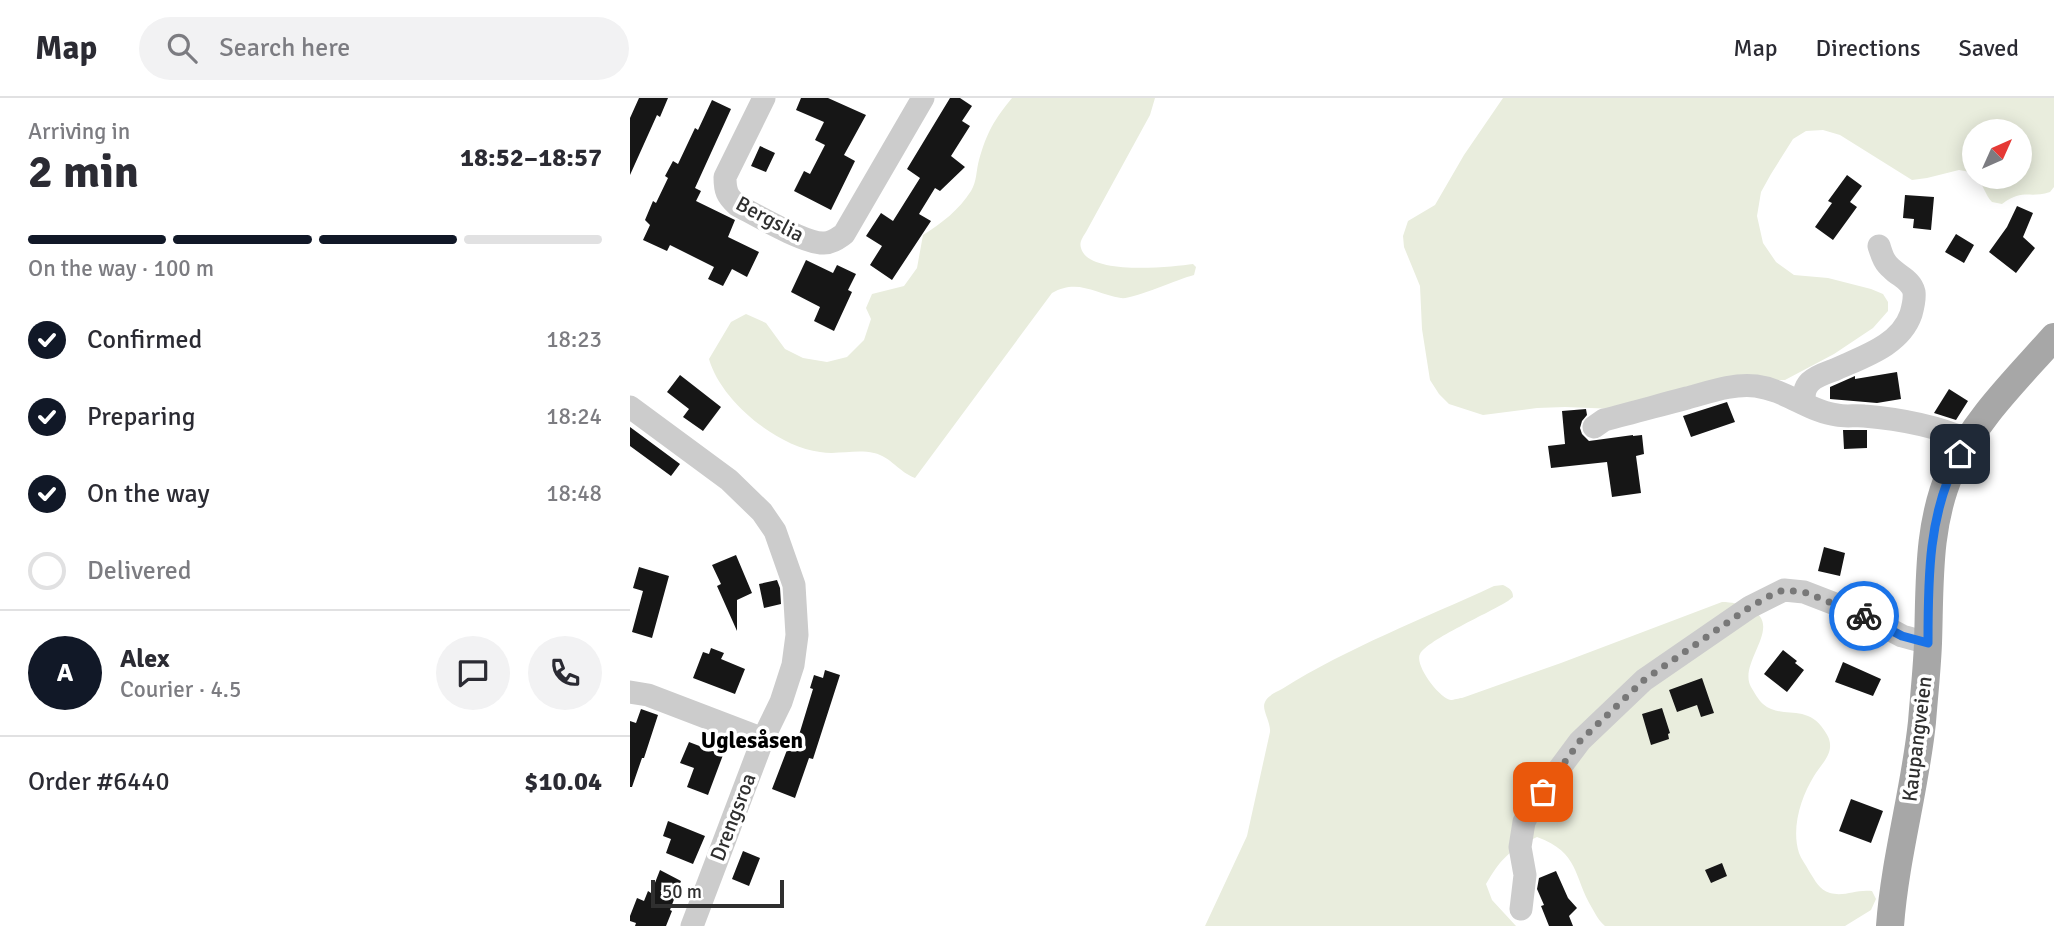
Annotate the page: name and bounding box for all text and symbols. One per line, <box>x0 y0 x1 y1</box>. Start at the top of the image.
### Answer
search box <box>139 17 629 80</box>
text: Map <box>35 28 97 69</box>
icon: search <box>163 29 201 67</box>
text: Search here <box>219 32 350 64</box>
text: Map <box>1733 33 1778 63</box>
text: Directions <box>1816 33 1921 63</box>
text: Saved <box>1959 33 2019 63</box>
text: Arriving in <box>28 117 130 146</box>
north arrow <box>1962 119 2032 189</box>
map controls <box>1962 119 2032 189</box>
text: 18:52–18:57 <box>460 142 602 174</box>
text: 2 min <box>28 144 139 200</box>
street label: Bergslia <box>731 190 809 248</box>
text: On the way · 100 m <box>28 254 214 283</box>
icon: check <box>28 321 66 359</box>
text: Confirmed <box>87 324 202 356</box>
text: 18:23 <box>546 325 602 354</box>
icon: check <box>28 398 66 436</box>
text: Preparing <box>87 401 195 433</box>
text: 18:24 <box>546 402 602 431</box>
pin <box>1930 424 1990 484</box>
icon: home <box>1941 435 1979 473</box>
icon: check <box>28 475 66 513</box>
text: On the way <box>87 478 210 510</box>
text: 18:48 <box>546 479 602 508</box>
text: Delivered <box>87 555 192 587</box>
courier <box>1829 581 1899 651</box>
icon: bike <box>1845 597 1883 635</box>
button: chat <box>436 636 510 710</box>
button: phone <box>528 636 602 710</box>
text: Alex <box>120 643 170 675</box>
text: A <box>57 657 73 689</box>
text: Courier · 4.5 <box>120 675 241 704</box>
street label: Kaupangveien <box>1896 675 1938 803</box>
district label: Uglesåsen <box>701 726 803 755</box>
pin <box>1513 762 1573 822</box>
text: Order #6440 <box>28 766 169 798</box>
text: $10.04 <box>524 766 602 798</box>
street label: Drengsroa <box>704 769 762 865</box>
icon: bag <box>1524 773 1562 811</box>
scale bar <box>651 877 784 909</box>
text: 50 m <box>662 880 702 904</box>

